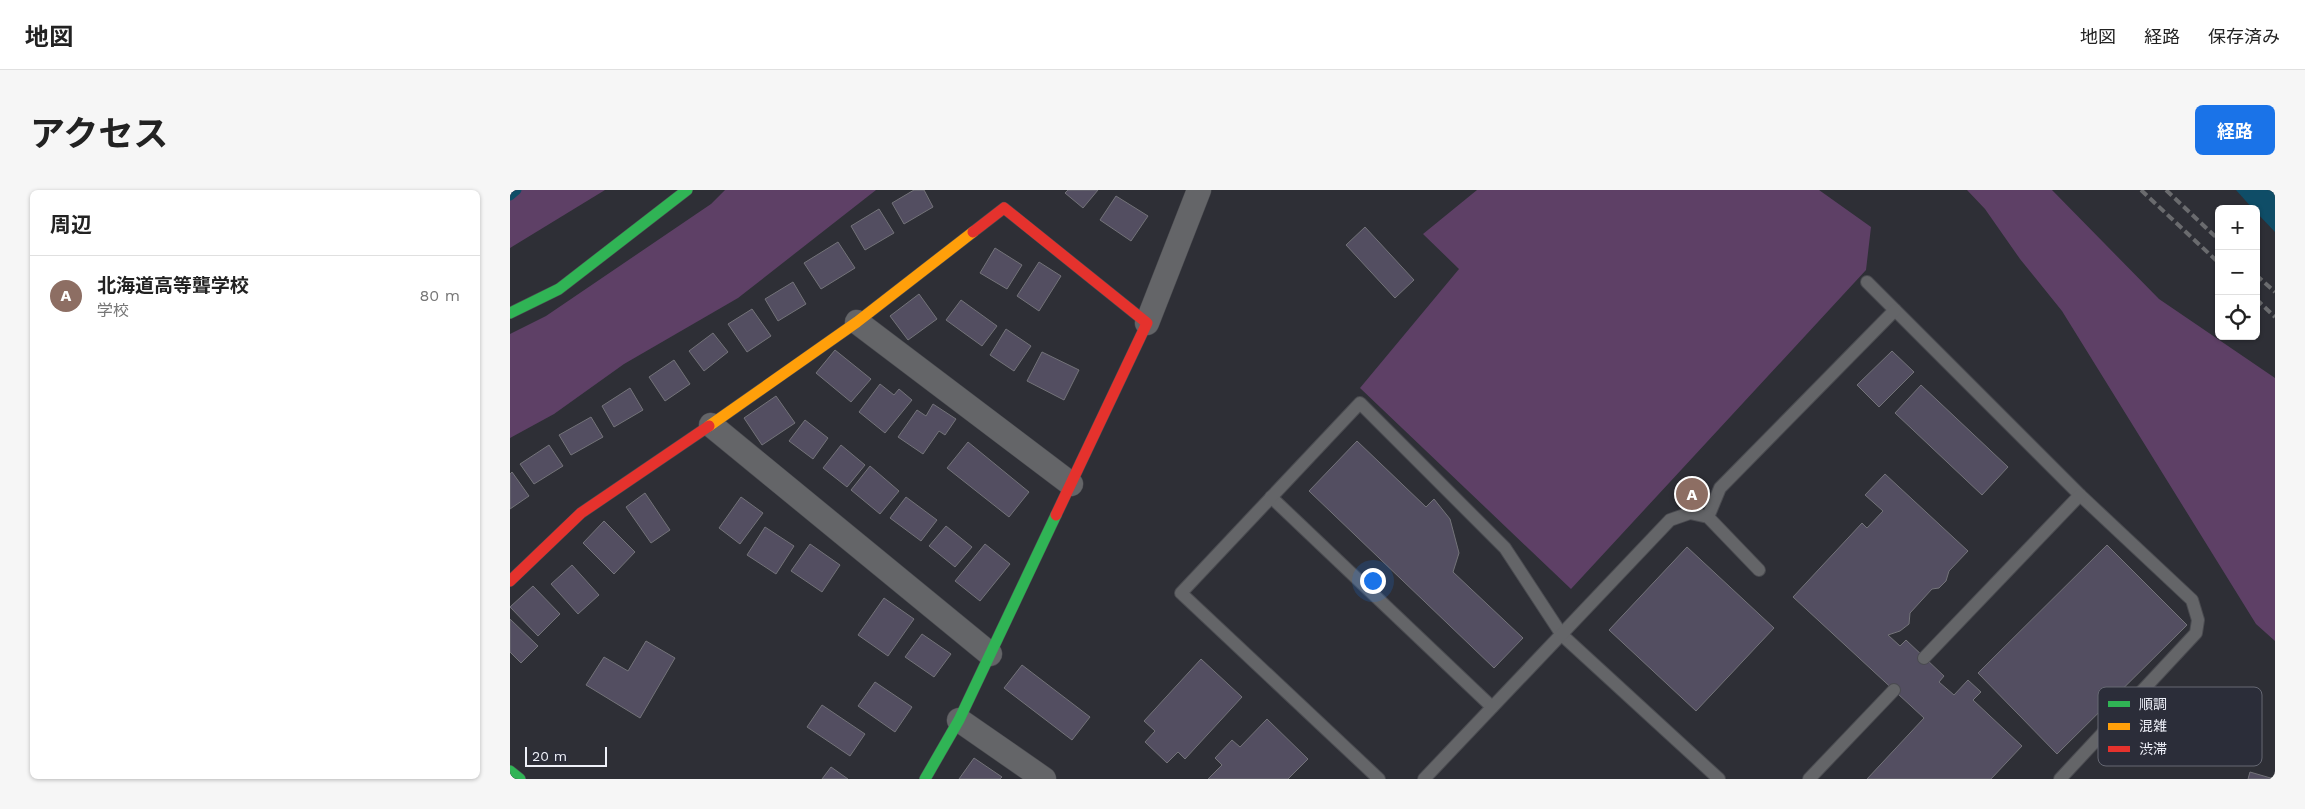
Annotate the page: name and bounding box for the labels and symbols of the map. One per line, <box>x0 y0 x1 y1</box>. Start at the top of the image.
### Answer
pin: A <box>1676 475 1708 513</box>
your location <box>1360 568 1386 594</box>
legend <box>2098 687 2262 766</box>
text: 順調 <box>2139 696 2167 712</box>
text: 混雑 <box>2139 718 2167 734</box>
text: 渋滞 <box>2139 741 2167 757</box>
scale bar <box>525 744 608 767</box>

